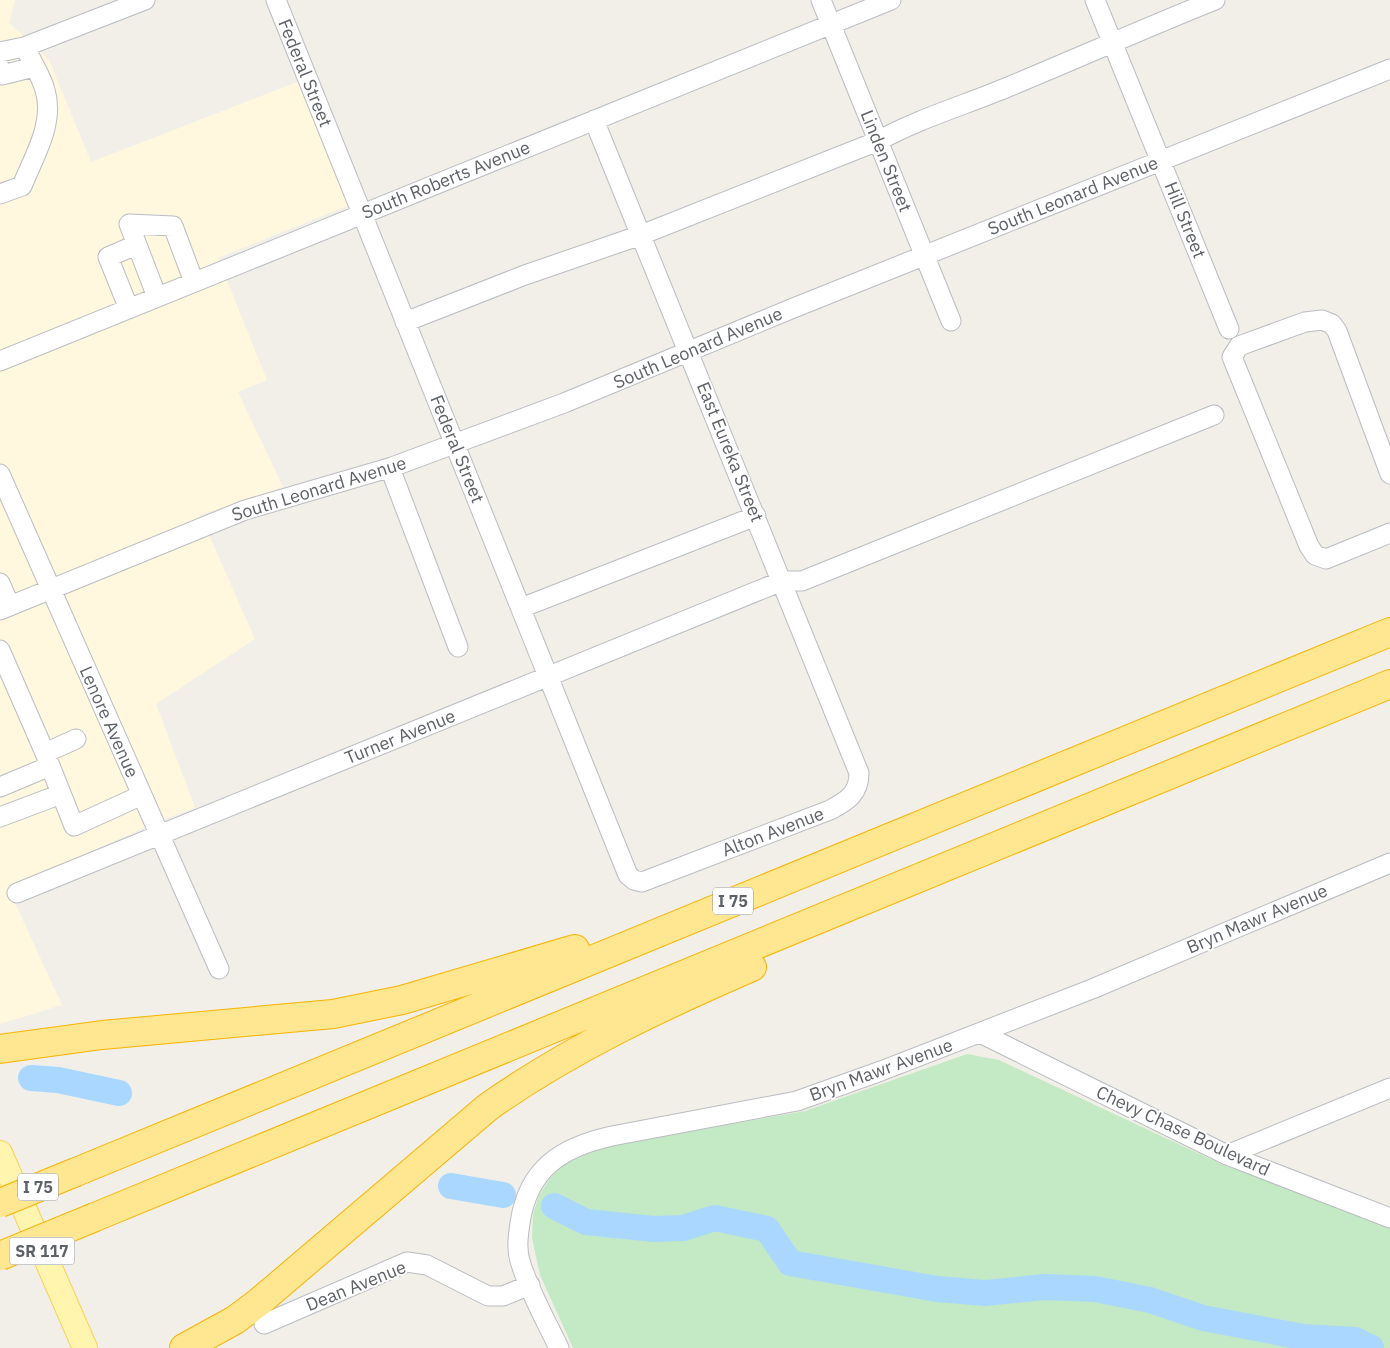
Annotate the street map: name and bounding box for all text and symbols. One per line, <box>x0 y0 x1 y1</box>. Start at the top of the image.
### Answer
street label: Federal Street <box>273 15 338 130</box>
street label: Linden Street <box>856 106 917 215</box>
street label: South Roberts Avenue <box>358 135 533 224</box>
street label: South Leonard Avenue <box>984 151 1161 240</box>
street label: Hill Street <box>1160 178 1211 261</box>
street label: South Leonard Avenue <box>610 301 786 394</box>
street label: East Eureka Street <box>692 378 769 525</box>
street label: Federal Street <box>425 391 490 506</box>
street label: South Leonard Avenue <box>229 451 409 526</box>
street label: Lenore Avenue <box>75 662 144 781</box>
street label: Turner Avenue <box>341 704 459 769</box>
street label: Alton Avenue <box>719 802 827 861</box>
street label: Bryn Mawr Avenue <box>1183 878 1331 959</box>
road number: I 75 <box>713 888 753 914</box>
street label: Bryn Mawr Avenue <box>806 1033 956 1106</box>
street label: Chevy Chase Boulevard <box>1093 1080 1274 1181</box>
road number: I 75 <box>18 1174 58 1200</box>
road number: SR 117 <box>10 1238 74 1264</box>
street label: Dean Avenue <box>302 1255 409 1316</box>

